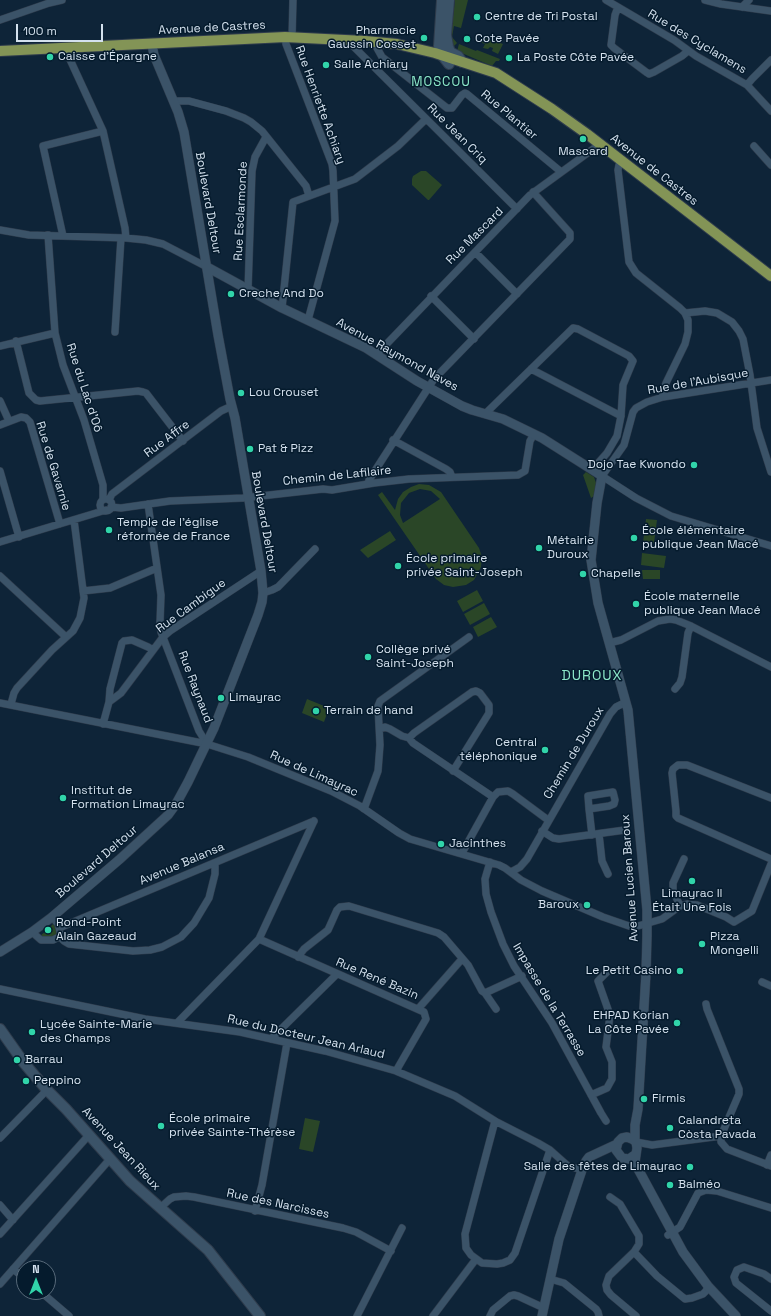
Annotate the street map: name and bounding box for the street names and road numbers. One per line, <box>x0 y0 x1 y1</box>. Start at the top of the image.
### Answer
street label: Rue des Cyclamens <box>645 7 749 77</box>
street label: Avenue de Castres <box>158 18 266 38</box>
street label: Rue Henriette Achiary <box>292 44 348 166</box>
street label: Rue Plantier <box>478 87 540 143</box>
street label: Rue Jean Criq <box>424 101 490 167</box>
street label: Avenue de Castres <box>607 131 701 209</box>
street label: Boulevard Deltour <box>192 151 224 255</box>
street label: Rue Esclarmonde <box>231 161 251 261</box>
street label: Rue Mascard <box>443 204 507 268</box>
street label: Avenue Raymond Naves <box>333 315 461 395</box>
street label: Rue du Lac d'Oô <box>63 342 105 434</box>
street label: Rue de l'Aubisque <box>647 366 749 398</box>
street label: Rue Affre <box>142 417 192 461</box>
street label: Rue de Gavarnie <box>33 420 73 512</box>
street label: Chemin de Lafilaire <box>282 463 392 489</box>
street label: Boulevard Deltour <box>248 470 280 574</box>
street label: Rue Cambigue <box>153 576 229 636</box>
street label: Rue Raynaud <box>175 649 215 725</box>
street label: Chemin de Duroux <box>541 704 607 802</box>
street label: Rue de Limayrac <box>268 748 360 800</box>
street label: Avenue Lucien Baroux <box>618 814 642 942</box>
street label: Boulevard Deltour <box>53 823 141 901</box>
street label: Avenue Balansa <box>137 840 227 888</box>
street label: Impasse de la Terrasse <box>509 941 589 1059</box>
street label: Rue René Bazin <box>333 955 421 1003</box>
street label: Rue du Docteur Jean Arlaud <box>226 1012 386 1062</box>
street label: Avenue Jean Rieux <box>79 1104 163 1194</box>
street label: Rue des Narcisses <box>225 1186 331 1222</box>

